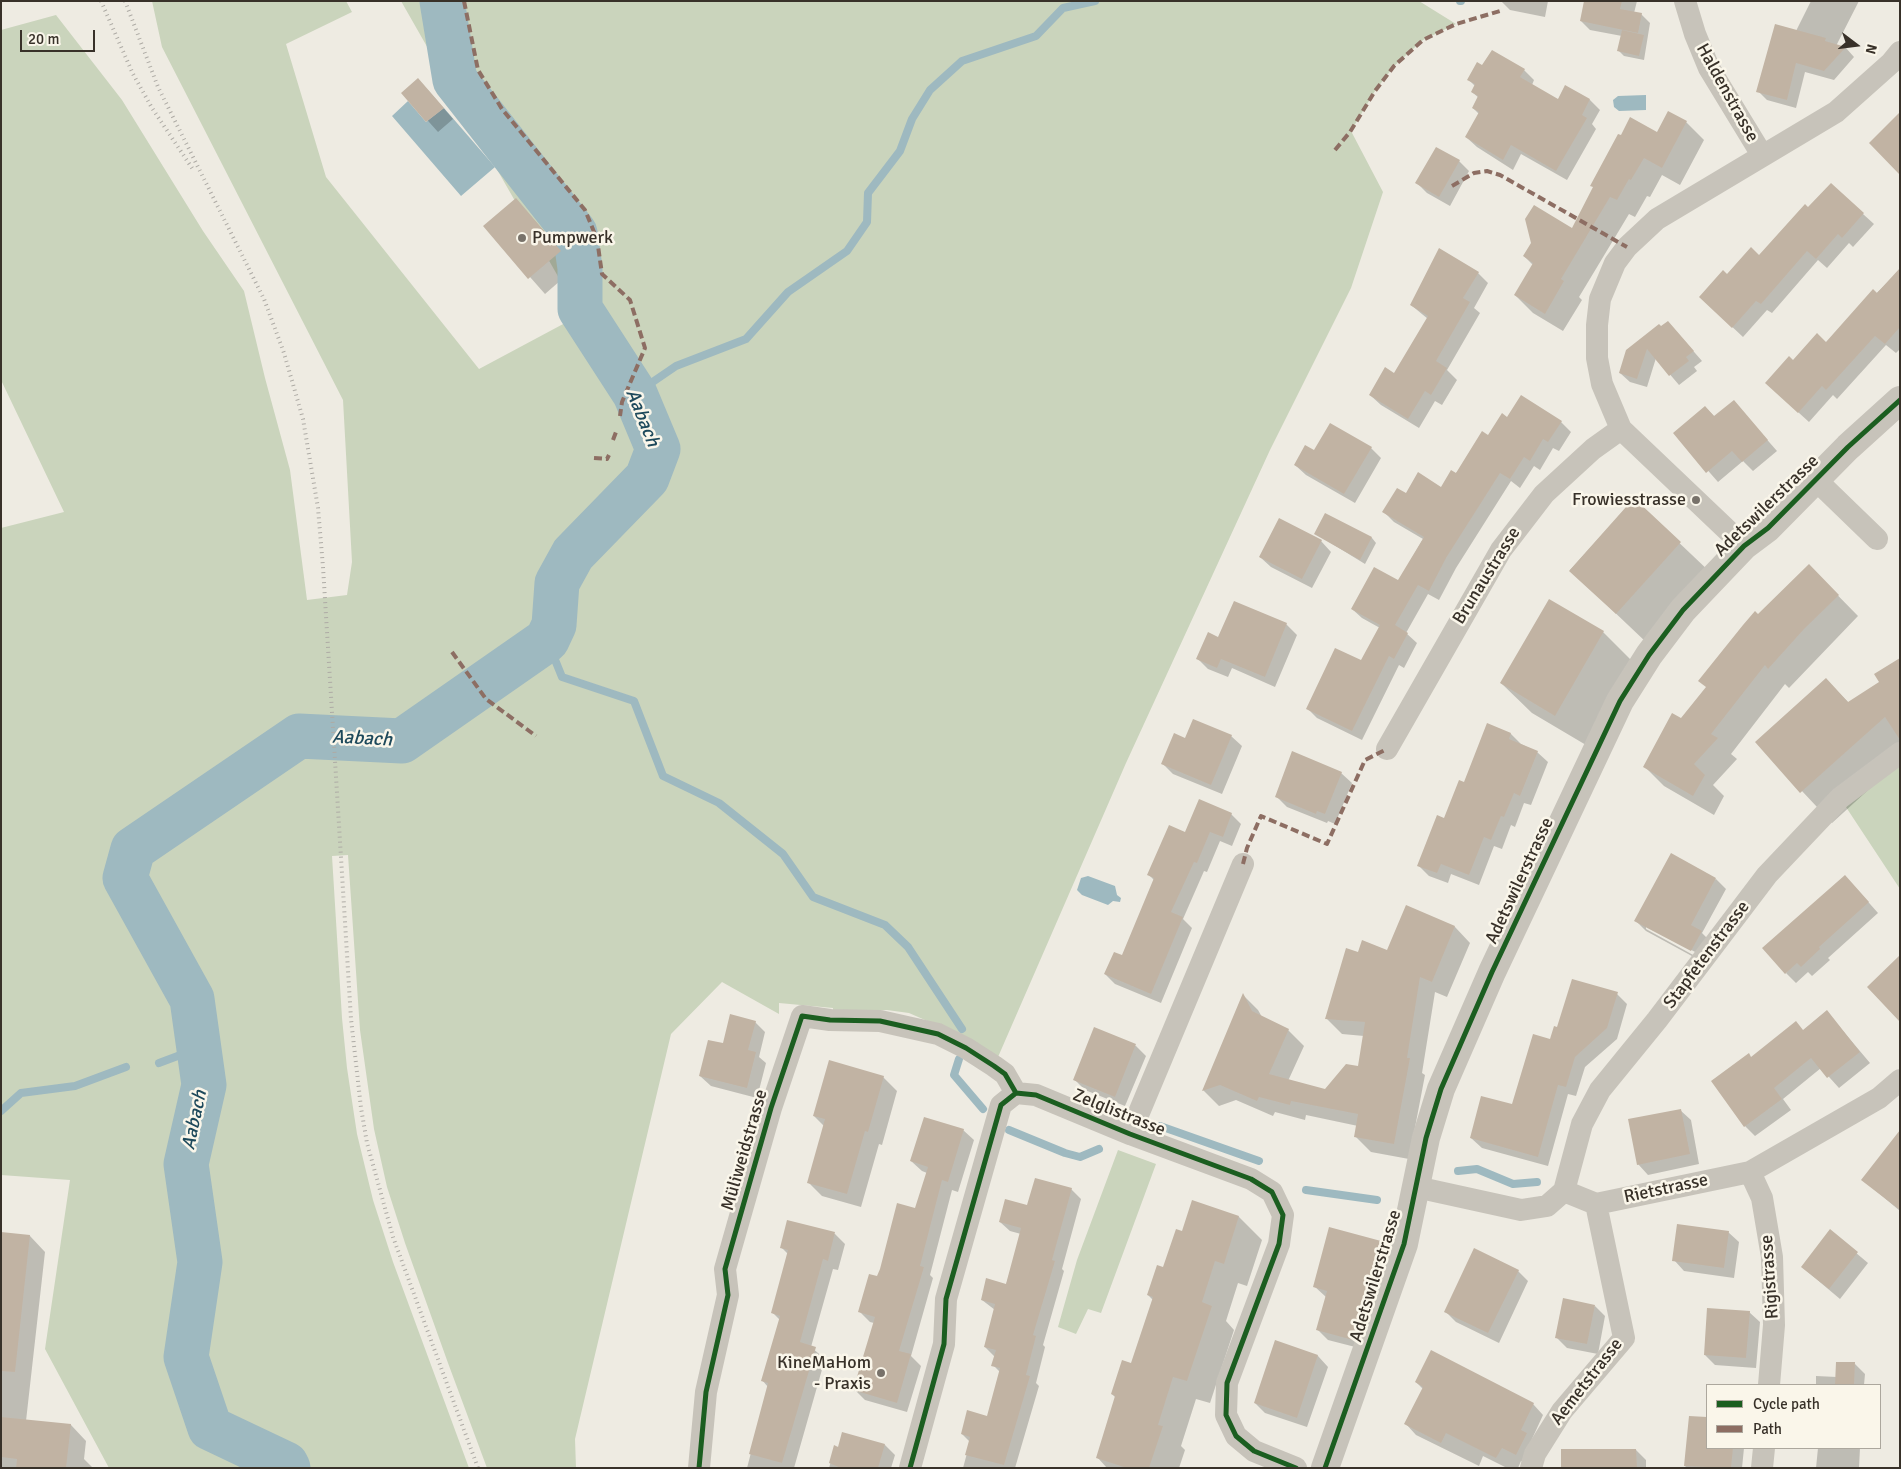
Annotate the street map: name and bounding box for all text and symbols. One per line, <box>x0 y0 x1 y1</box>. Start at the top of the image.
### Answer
scale bar <box>22 20 98 52</box>
north arrow <box>1831 20 1881 70</box>
text: 20 m <box>28 30 59 48</box>
street label: Haldenstrasse <box>1691 40 1763 146</box>
text: N <box>1861 42 1880 56</box>
place label: Pumpwerk <box>532 227 613 249</box>
marker: Pumpwerk <box>516 232 528 244</box>
water label: Aabach <box>620 386 664 450</box>
street label: Adetswilerstrasse <box>1710 451 1824 561</box>
place label: Frowiesstrasse <box>1572 489 1686 511</box>
marker: Frowiesstrasse <box>1690 494 1702 506</box>
street label: Brunaustrasse <box>1449 523 1525 629</box>
water label: Aabach <box>331 726 393 752</box>
street label: Adetswilerstrasse <box>1481 814 1559 948</box>
street label: Stapfetenstrasse <box>1659 897 1755 1013</box>
street label: Zelglistrasse <box>1070 1085 1168 1141</box>
street label: Müliweidstrasse <box>717 1087 773 1213</box>
water label: Aabach <box>178 1088 212 1152</box>
street label: Rietstrasse <box>1622 1170 1710 1208</box>
street label: Adetswilerstrasse <box>1346 1207 1406 1345</box>
street label: Rigistrasse <box>1756 1234 1784 1320</box>
street label: Aemetstrasse <box>1546 1334 1628 1430</box>
place label: KineMaHom - Praxis <box>777 1352 871 1395</box>
marker: KineMaHom - Praxis <box>875 1367 887 1379</box>
legend <box>1706 1384 1881 1449</box>
text: Cycle path <box>1753 1395 1820 1413</box>
text: Path <box>1753 1420 1782 1438</box>

